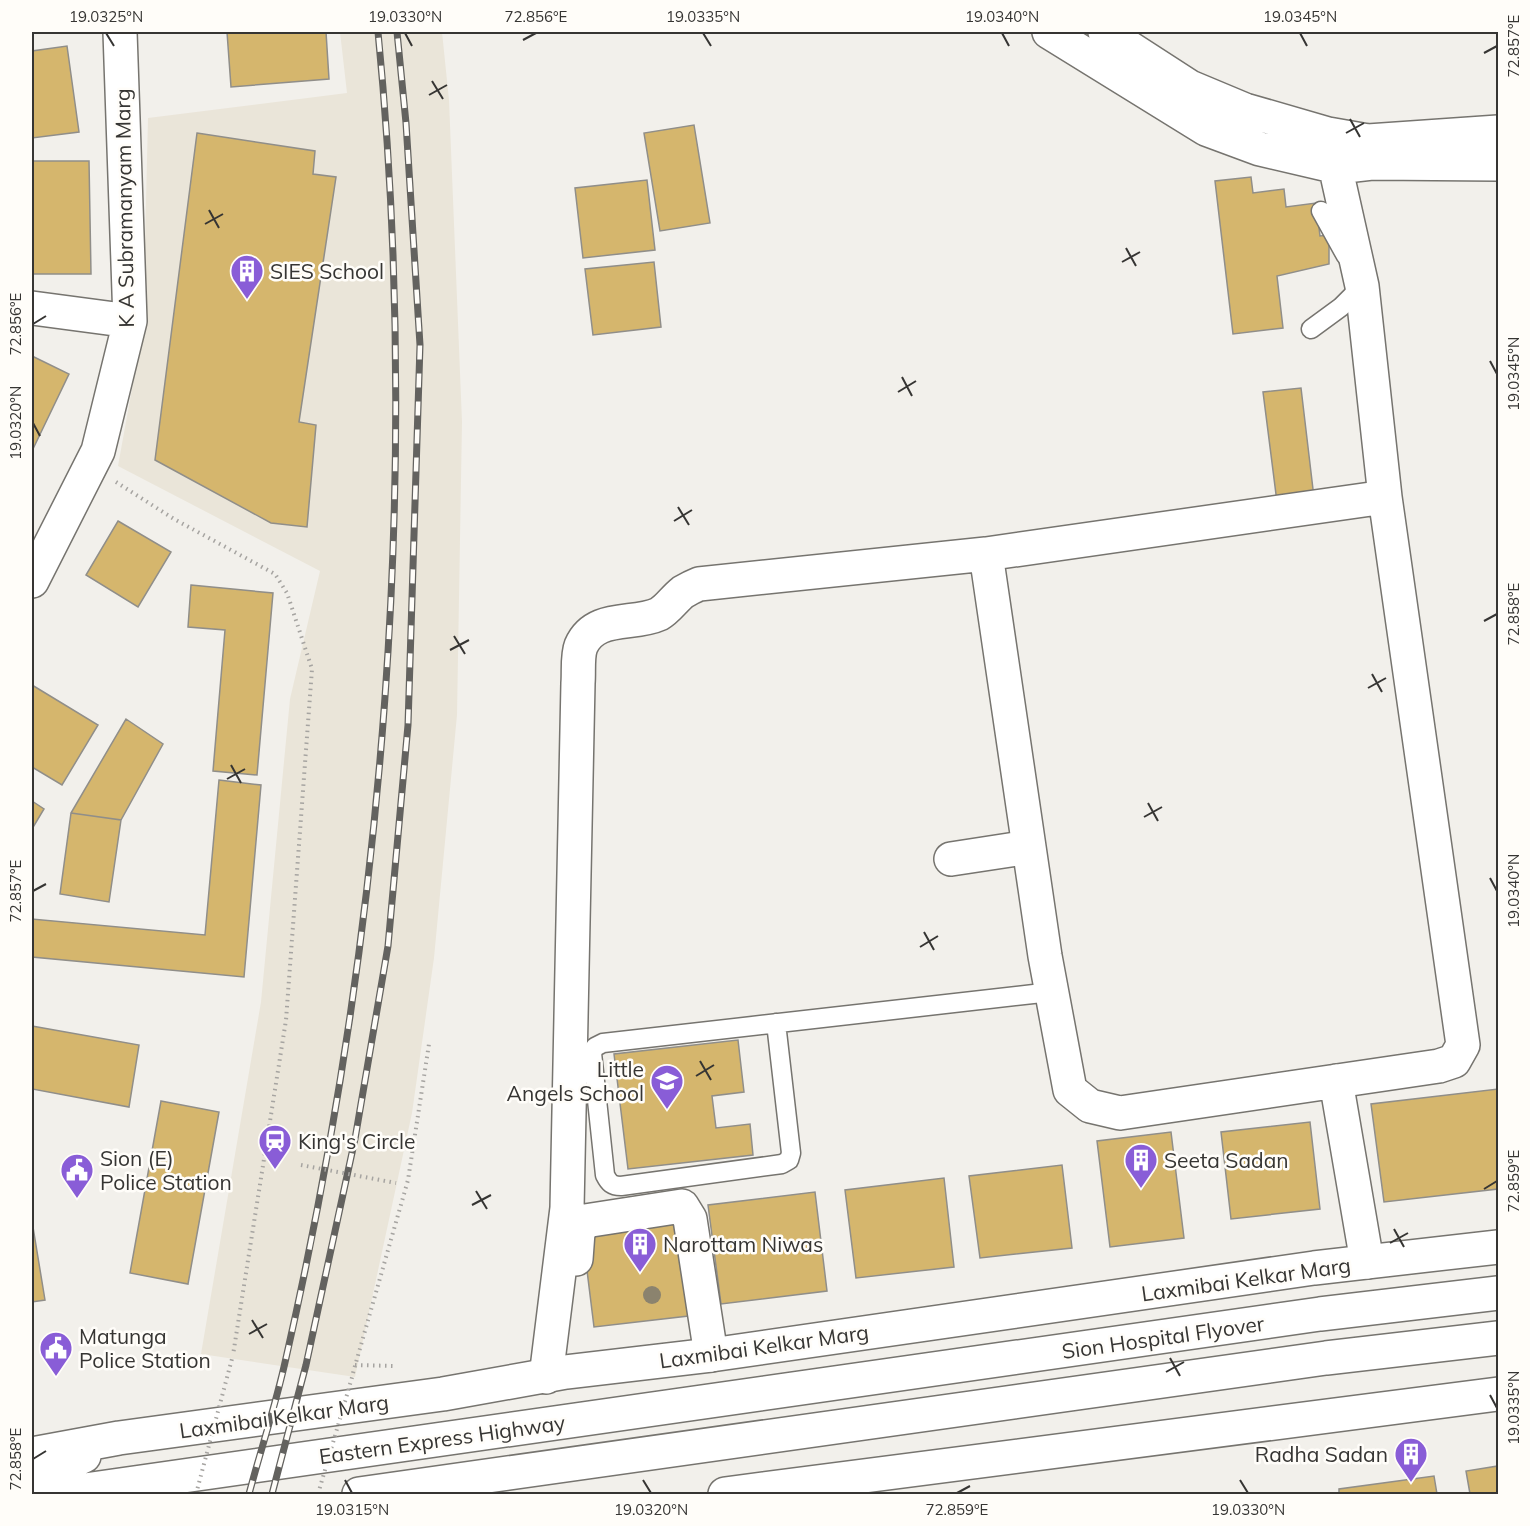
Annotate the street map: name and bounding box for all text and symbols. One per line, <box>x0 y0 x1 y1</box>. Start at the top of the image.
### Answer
text: 19.0325°N <box>69 7 143 26</box>
text: 19.0330°N <box>368 7 442 26</box>
text: 72.856°E <box>505 7 568 26</box>
text: 19.0335°N <box>666 7 740 26</box>
text: 19.0340°N <box>965 7 1039 26</box>
text: 19.0345°N <box>1263 7 1337 26</box>
text: 72.857°E <box>1504 14 1523 77</box>
street label: K A Subramanyam Marg <box>109 88 139 328</box>
building icon: SIES School <box>229 253 265 300</box>
place label: SIES School <box>270 258 384 284</box>
text: 72.856°E <box>6 292 25 355</box>
text: 19.0345°N <box>1504 337 1523 411</box>
text: 19.0320°N <box>6 386 25 460</box>
text: 72.858°E <box>1504 582 1523 645</box>
text: 19.0340°N <box>1504 854 1523 928</box>
text: 72.857°E <box>6 859 25 922</box>
place label: Little Angels School <box>507 1056 644 1106</box>
school or university icon: Little Angels School <box>649 1063 685 1110</box>
station icon: King's Circle <box>257 1123 293 1170</box>
place label: King's Circle <box>298 1128 416 1154</box>
building icon: Seeta Sadan <box>1123 1142 1159 1189</box>
place label: Sion (E) Police Station <box>100 1145 232 1195</box>
place label: Seeta Sadan <box>1164 1147 1289 1173</box>
text: 72.859°E <box>1504 1149 1523 1212</box>
public building icon: Sion (E) Police Station <box>59 1152 95 1199</box>
building icon: Narottam Niwas <box>622 1226 658 1273</box>
place label: Narottam Niwas <box>663 1231 823 1257</box>
street label: Laxmibai Kelkar Marg <box>1140 1251 1352 1307</box>
street label: Sion Hospital Flyover <box>1060 1310 1266 1364</box>
street label: Laxmibai Kelkar Marg <box>658 1318 870 1374</box>
place label: Matunga Police Station <box>79 1323 211 1373</box>
public building icon: Matunga Police Station <box>38 1330 74 1377</box>
text: 19.0335°N <box>1504 1371 1523 1445</box>
street label: Laxmibai Kelkar Marg <box>178 1388 390 1444</box>
street label: Eastern Express Highway <box>317 1409 567 1469</box>
text: 72.858°E <box>6 1427 25 1490</box>
building icon: Radha Sadan <box>1393 1436 1429 1483</box>
place label: Radha Sadan <box>1255 1441 1388 1467</box>
text: 19.0315°N <box>315 1500 389 1519</box>
text: 19.0320°N <box>614 1500 688 1519</box>
text: 72.859°E <box>926 1500 989 1519</box>
text: 19.0330°N <box>1211 1500 1285 1519</box>

